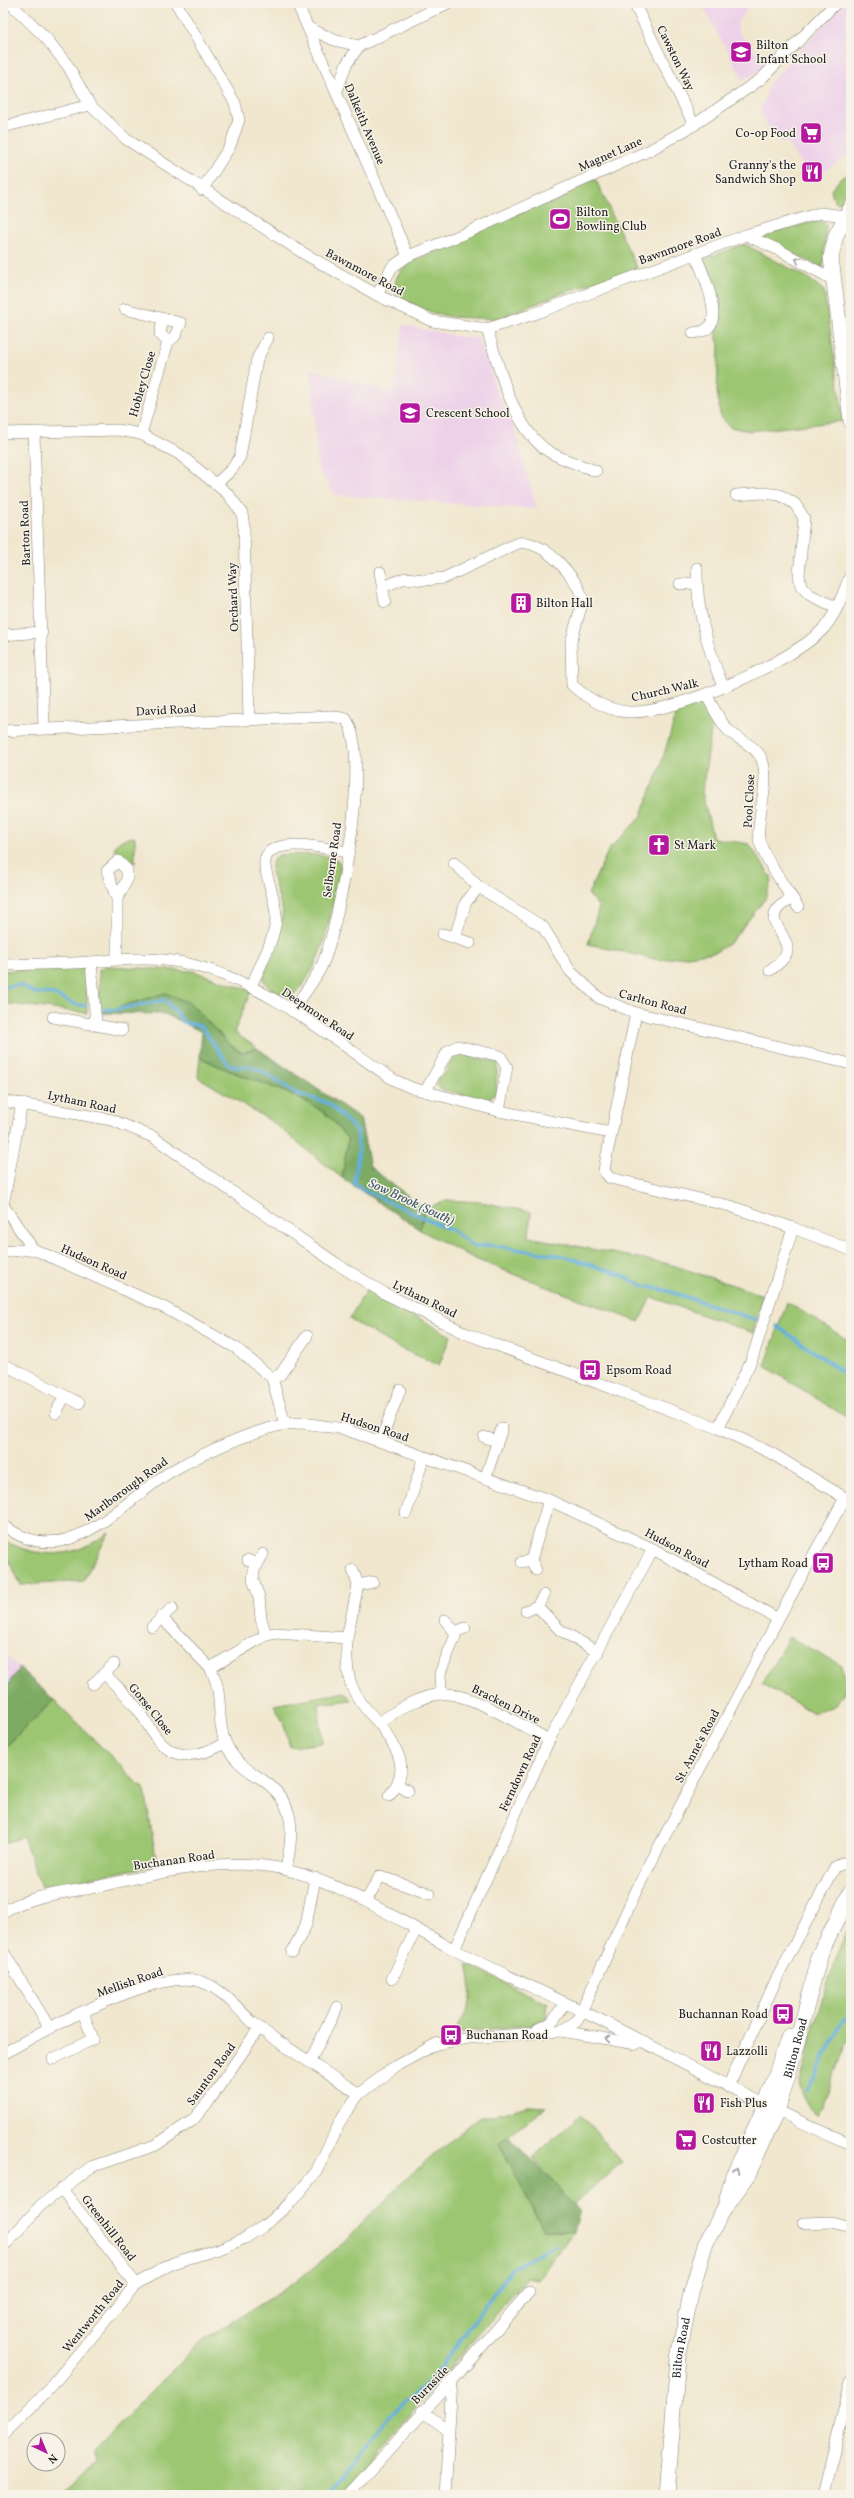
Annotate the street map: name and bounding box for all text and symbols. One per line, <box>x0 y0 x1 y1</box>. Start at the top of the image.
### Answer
street label: Cawston Way <box>652 23 698 94</box>
place label: Bilton Infant School <box>756 38 827 68</box>
school or university icon: Bilton Infant School <box>728 39 754 65</box>
street label: Dalkeith Avenue <box>340 81 389 168</box>
supermarket icon: Co-op Food <box>798 120 824 146</box>
place label: Co-op Food <box>735 126 796 142</box>
street label: Magnet Lane <box>576 134 645 176</box>
place label: Granny's the Sandwich Shop <box>715 158 796 188</box>
restaurant icon: Granny's the Sandwich Shop <box>799 159 825 185</box>
place label: Bilton Bowling Club <box>576 205 647 235</box>
sports icon: Bilton Bowling Club <box>547 206 573 232</box>
street label: Bawnmore Road <box>637 225 724 269</box>
street label: Bawnmore Road <box>322 245 407 300</box>
one-way arrow <box>795 258 802 265</box>
street label: Hobley Close <box>126 349 160 419</box>
school or university icon: Crescent School <box>397 400 423 426</box>
place label: Crescent School <box>426 406 510 422</box>
street label: Barton Road <box>17 500 35 566</box>
street label: Orchard Way <box>225 562 243 632</box>
building icon: Bilton Hall <box>508 590 534 616</box>
place label: Bilton Hall <box>536 596 593 612</box>
street label: Church Walk <box>630 675 701 706</box>
street label: David Road <box>135 701 197 721</box>
street label: Pool Close <box>741 773 759 828</box>
street label: Selborne Road <box>320 821 346 899</box>
church icon: St Mark <box>646 832 672 858</box>
place label: St Mark <box>674 838 716 854</box>
street label: Deepmore Road <box>278 985 357 1045</box>
street label: Carlton Road <box>617 986 689 1020</box>
street label: Lytham Road <box>46 1088 118 1118</box>
water label: Sow Brook (South) <box>365 1175 457 1231</box>
street label: Hudson Road <box>58 1241 129 1285</box>
street label: Lytham Road <box>390 1277 460 1322</box>
bus stop icon: Epsom Road <box>577 1357 603 1383</box>
place label: Epsom Road <box>606 1363 672 1379</box>
street label: Hudson Road <box>339 1409 411 1447</box>
street label: Marlborough Road <box>82 1454 172 1526</box>
street label: Hudson Road <box>642 1525 712 1573</box>
bus stop icon: Lytham Road <box>810 1550 836 1576</box>
place label: Lytham Road <box>738 1556 808 1572</box>
street label: Gorse Close <box>124 1680 176 1739</box>
street label: Bracken Drive <box>469 1681 543 1729</box>
street label: St. Anne's Road <box>672 1707 724 1786</box>
street label: Ferndown Road <box>496 1732 546 1814</box>
street label: Buchanan Road <box>132 1847 216 1875</box>
street label: Mellish Road <box>95 1964 166 2002</box>
bus stop icon: Buchannan Road <box>770 2001 796 2027</box>
place label: Buchannan Road <box>679 2007 768 2023</box>
street label: Bilton Road <box>781 2016 812 2080</box>
bus stop icon: Buchanan Road <box>438 2022 464 2048</box>
place label: Buchanan Road <box>466 2028 548 2044</box>
one-way arrow <box>605 2035 612 2044</box>
restaurant icon: Lazzolli <box>698 2038 724 2064</box>
street label: Saunton Road <box>184 2040 240 2109</box>
place label: Lazzolli <box>726 2044 768 2060</box>
restaurant icon: Fish Plus <box>691 2090 717 2116</box>
place label: Fish Plus <box>720 2096 767 2112</box>
supermarket icon: Costcutter <box>673 2127 699 2153</box>
place label: Costcutter <box>702 2133 756 2149</box>
one-way arrow <box>731 2167 739 2174</box>
street label: Greenhill Road <box>77 2192 139 2265</box>
street label: Wentworth Road <box>59 2277 128 2356</box>
street label: Bilton Road <box>669 2316 695 2379</box>
street label: Burnside <box>408 2363 453 2408</box>
north arrow <box>26 2432 66 2472</box>
text: N <box>44 2450 60 2466</box>

